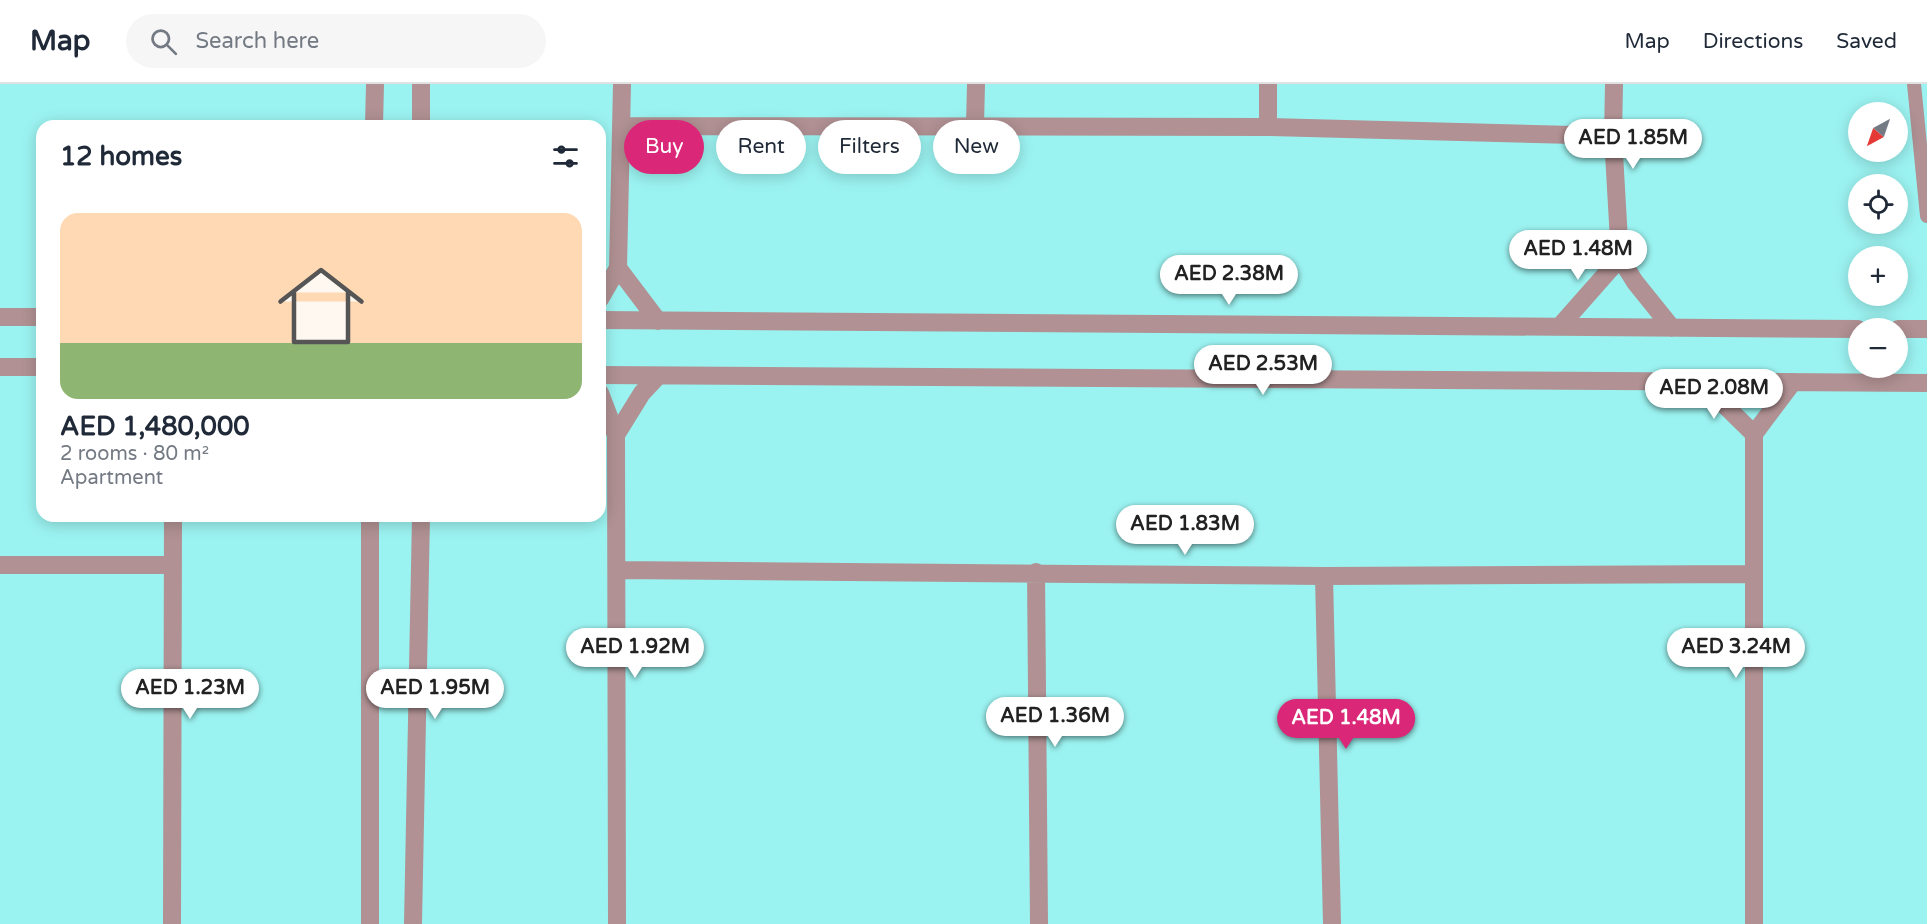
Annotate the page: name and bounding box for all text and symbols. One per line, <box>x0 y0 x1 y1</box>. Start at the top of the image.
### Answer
search box <box>126 14 546 68</box>
text: Map <box>30 24 90 58</box>
icon: search <box>147 25 180 58</box>
text: Search here <box>195 28 319 54</box>
text: Map <box>1624 29 1670 54</box>
text: Directions <box>1703 29 1803 54</box>
text: Saved <box>1836 29 1897 54</box>
north arrow <box>1848 102 1908 162</box>
map controls <box>1848 102 1908 378</box>
pin: AED 1.85M <box>1564 119 1702 170</box>
chip: Buy <box>624 120 704 174</box>
chip: Rent <box>716 120 806 174</box>
chip: Filters <box>818 120 921 174</box>
chip: New <box>933 120 1020 174</box>
text: AED 1.85M <box>1578 126 1688 150</box>
icon: filters <box>549 140 582 173</box>
text: 12 homes <box>60 141 182 172</box>
button: locate <box>1848 174 1908 234</box>
pin: AED 1.48M <box>1509 230 1647 281</box>
text: AED 1.48M <box>1523 237 1633 261</box>
button: + <box>1848 246 1908 306</box>
icon: home <box>267 252 375 360</box>
pin: AED 2.38M <box>1160 255 1298 306</box>
text: AED 2.38M <box>1174 262 1284 286</box>
button: − <box>1848 318 1908 378</box>
pin: AED 2.53M <box>1194 345 1332 396</box>
text: AED 2.53M <box>1208 352 1318 376</box>
pin: AED 2.08M <box>1645 369 1783 420</box>
text: AED 2.08M <box>1659 376 1769 400</box>
text: AED 1,480,000 <box>60 411 250 442</box>
text: 2 rooms · 80 m² <box>60 442 209 466</box>
text: Apartment <box>60 466 163 490</box>
pin: AED 1.83M <box>1116 505 1254 556</box>
text: AED 1.83M <box>1130 512 1240 536</box>
pin: AED 1.92M <box>566 628 704 679</box>
pin: AED 3.24M <box>1667 628 1805 679</box>
text: AED 1.92M <box>580 635 690 659</box>
text: AED 3.24M <box>1681 635 1791 659</box>
pin: AED 1.23M <box>121 669 259 720</box>
pin: AED 1.95M <box>366 669 504 720</box>
text: AED 1.23M <box>135 676 245 700</box>
text: AED 1.95M <box>380 676 490 700</box>
pin: AED 1.36M <box>986 697 1124 748</box>
pin: AED 1.48M <box>1277 699 1415 750</box>
text: AED 1.36M <box>1000 704 1110 728</box>
text: AED 1.48M <box>1291 706 1401 730</box>

